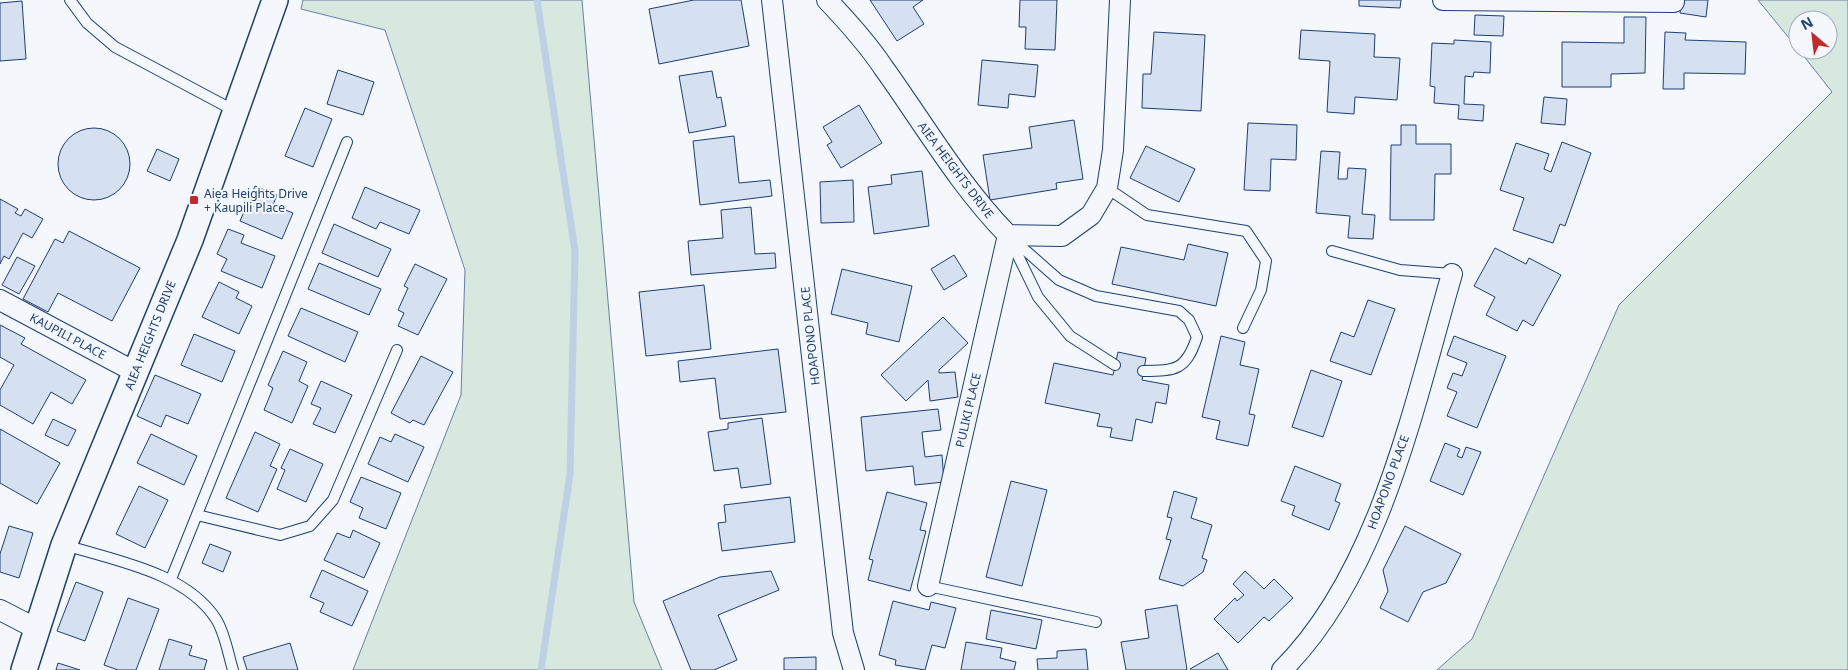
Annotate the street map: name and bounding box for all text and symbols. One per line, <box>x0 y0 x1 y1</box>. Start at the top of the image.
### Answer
north arrow <box>1788 10 1838 60</box>
text: N <box>1797 12 1816 34</box>
street label: AIEA HEIGHTS DRIVE <box>914 118 998 222</box>
place label: Aiea Heights Drive + Kaupili Place <box>204 185 308 216</box>
marker: Aiea Heights Drive + Kaupili Place <box>188 194 200 206</box>
street label: AIEA HEIGHTS DRIVE <box>120 278 180 392</box>
street label: HOAPONO PLACE <box>796 286 824 386</box>
street label: KAUPILI PLACE <box>27 309 109 363</box>
street label: PULIKI PLACE <box>951 371 985 449</box>
street label: HOAPONO PLACE <box>1363 432 1413 532</box>

